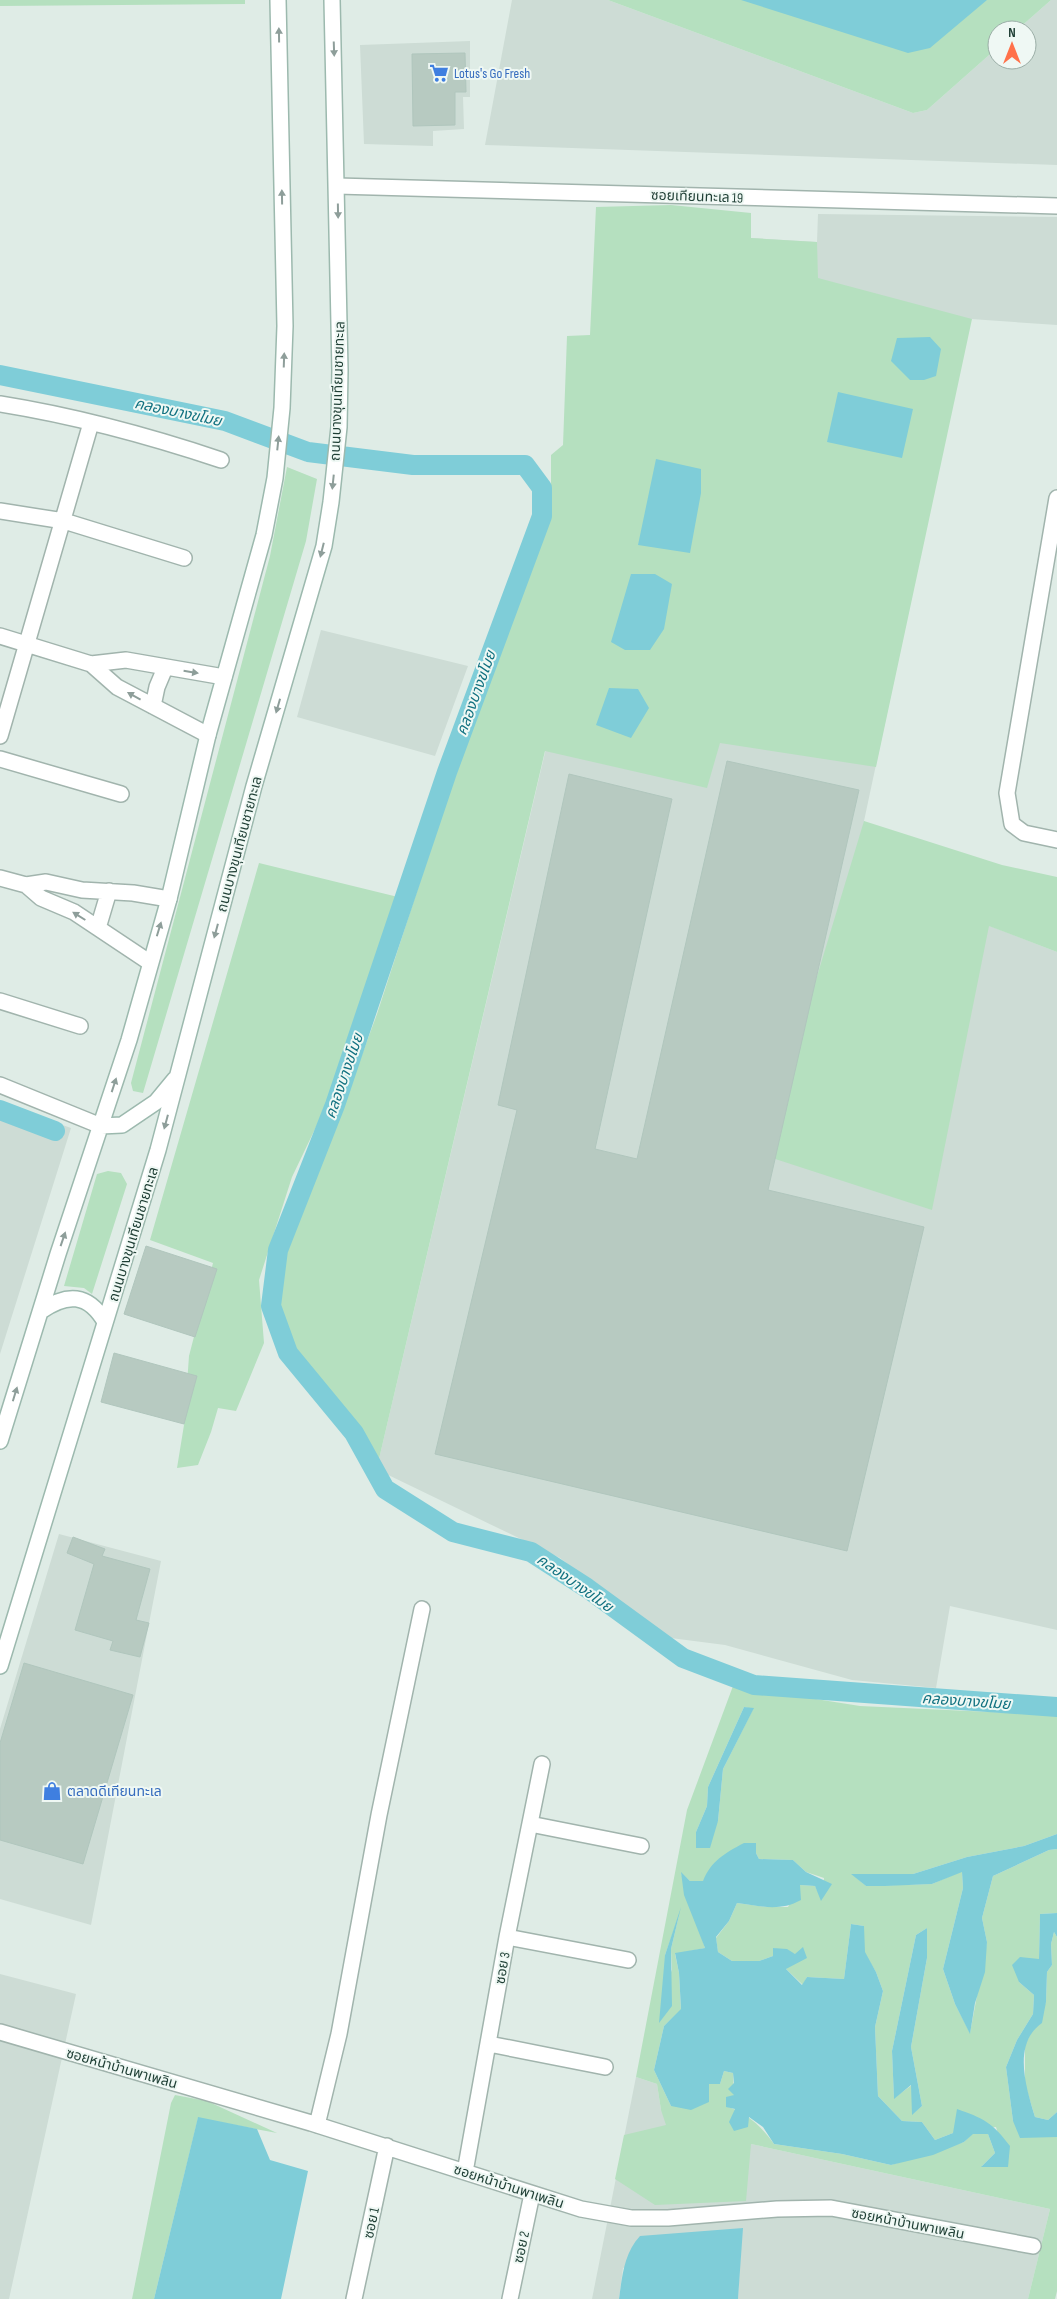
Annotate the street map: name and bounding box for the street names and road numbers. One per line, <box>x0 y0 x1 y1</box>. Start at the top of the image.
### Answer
street label: ซอยเทียนทะเล 19 <box>651 186 743 207</box>
street label: ถนนบางขุนเทียนชายทะเล <box>327 321 348 461</box>
street label: ถนนบางขุนเทียนชายทะเล <box>213 774 266 914</box>
street label: ถนนบางขุนเทียนชายทะเล <box>105 1165 162 1304</box>
street label: ซอย 3 <box>491 1951 514 1985</box>
street label: ซอยหน้าบ้านพาเพลิน <box>64 2044 179 2092</box>
street label: ซอยหน้าบ้านพาเพลิน <box>452 2161 566 2212</box>
street label: ซอยหน้าบ้านพาเพลิน <box>850 2204 966 2243</box>
street label: ซอย 1 <box>360 2206 383 2240</box>
street label: ซอย 2 <box>510 2229 533 2265</box>

